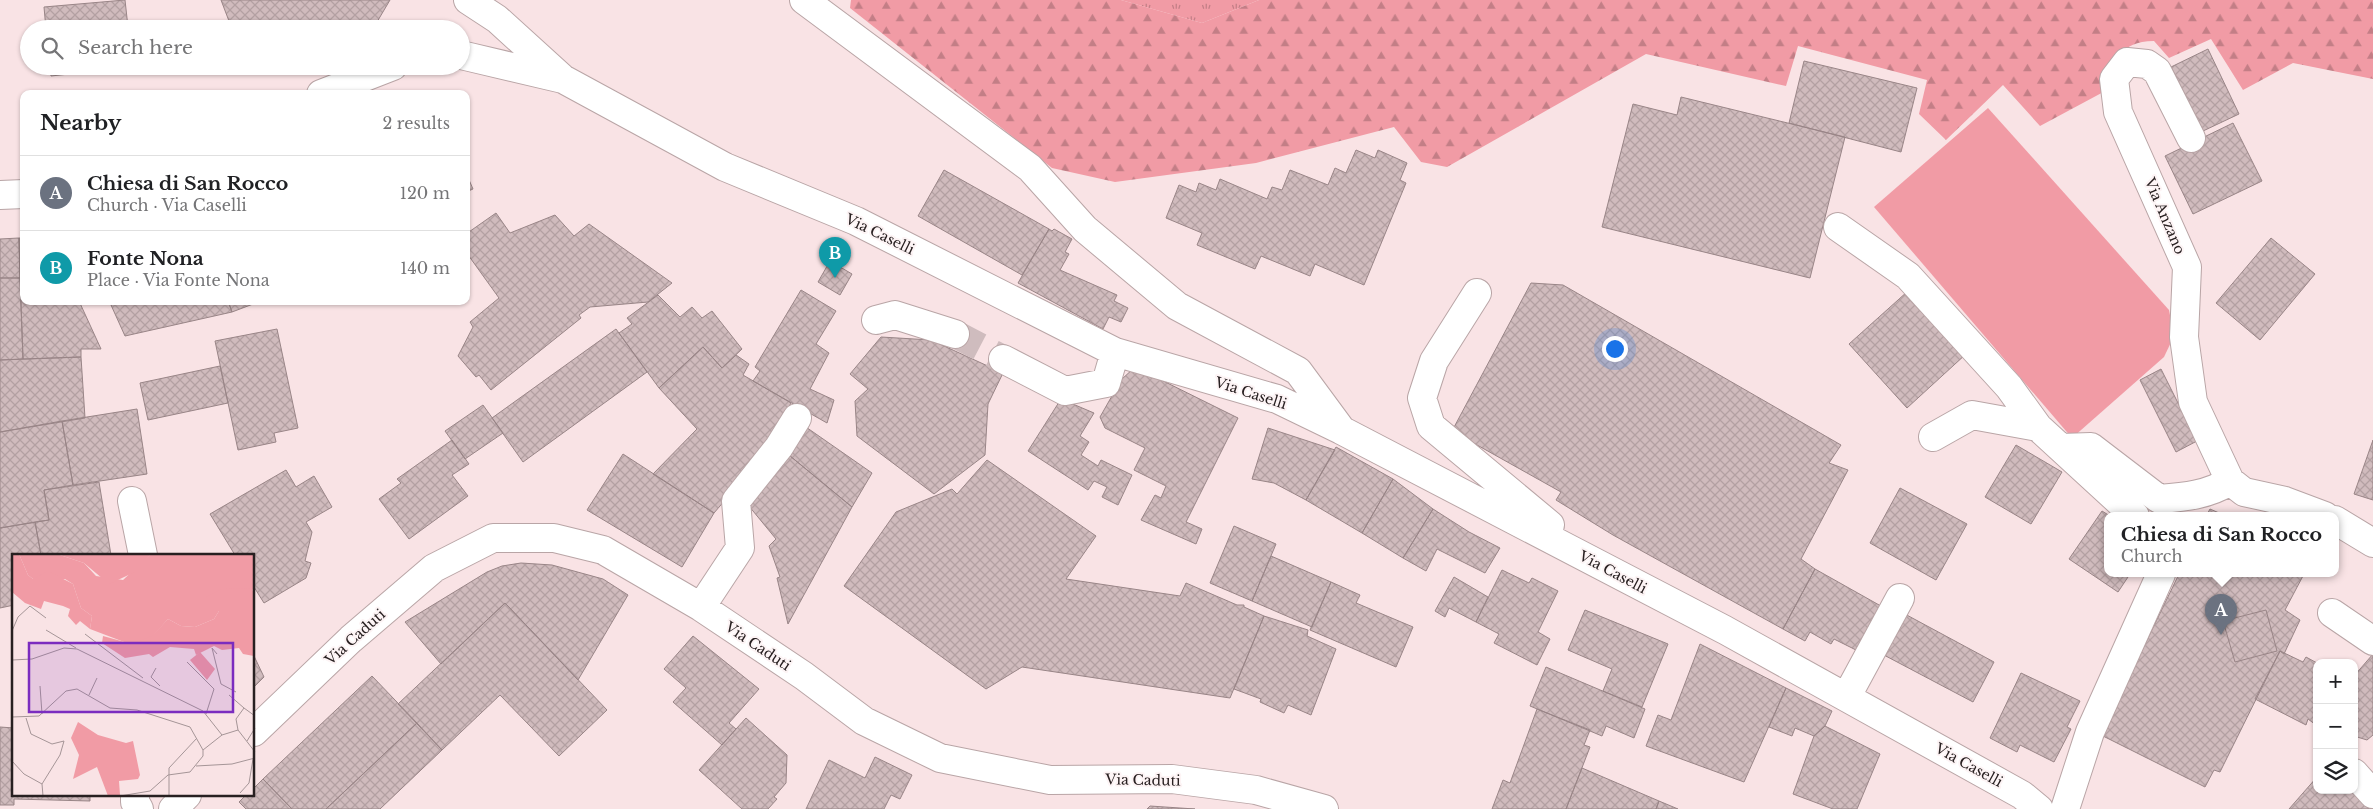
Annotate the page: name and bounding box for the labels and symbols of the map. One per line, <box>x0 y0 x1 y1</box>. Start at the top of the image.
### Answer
street label: Via Anzano <box>2140 174 2189 257</box>
street label: Via Caselli <box>842 209 918 259</box>
pin: B <box>819 237 851 278</box>
your location <box>1602 336 1628 362</box>
street label: Via Caselli <box>1212 373 1289 413</box>
street label: Via Caselli <box>1575 546 1650 598</box>
inset map <box>12 554 255 796</box>
pin: A <box>2205 594 2237 635</box>
street label: Via Caduti <box>320 605 389 669</box>
street label: Via Caduti <box>721 617 794 675</box>
street label: Via Caselli <box>1931 739 2006 791</box>
street label: Via Caduti <box>1104 770 1181 790</box>

